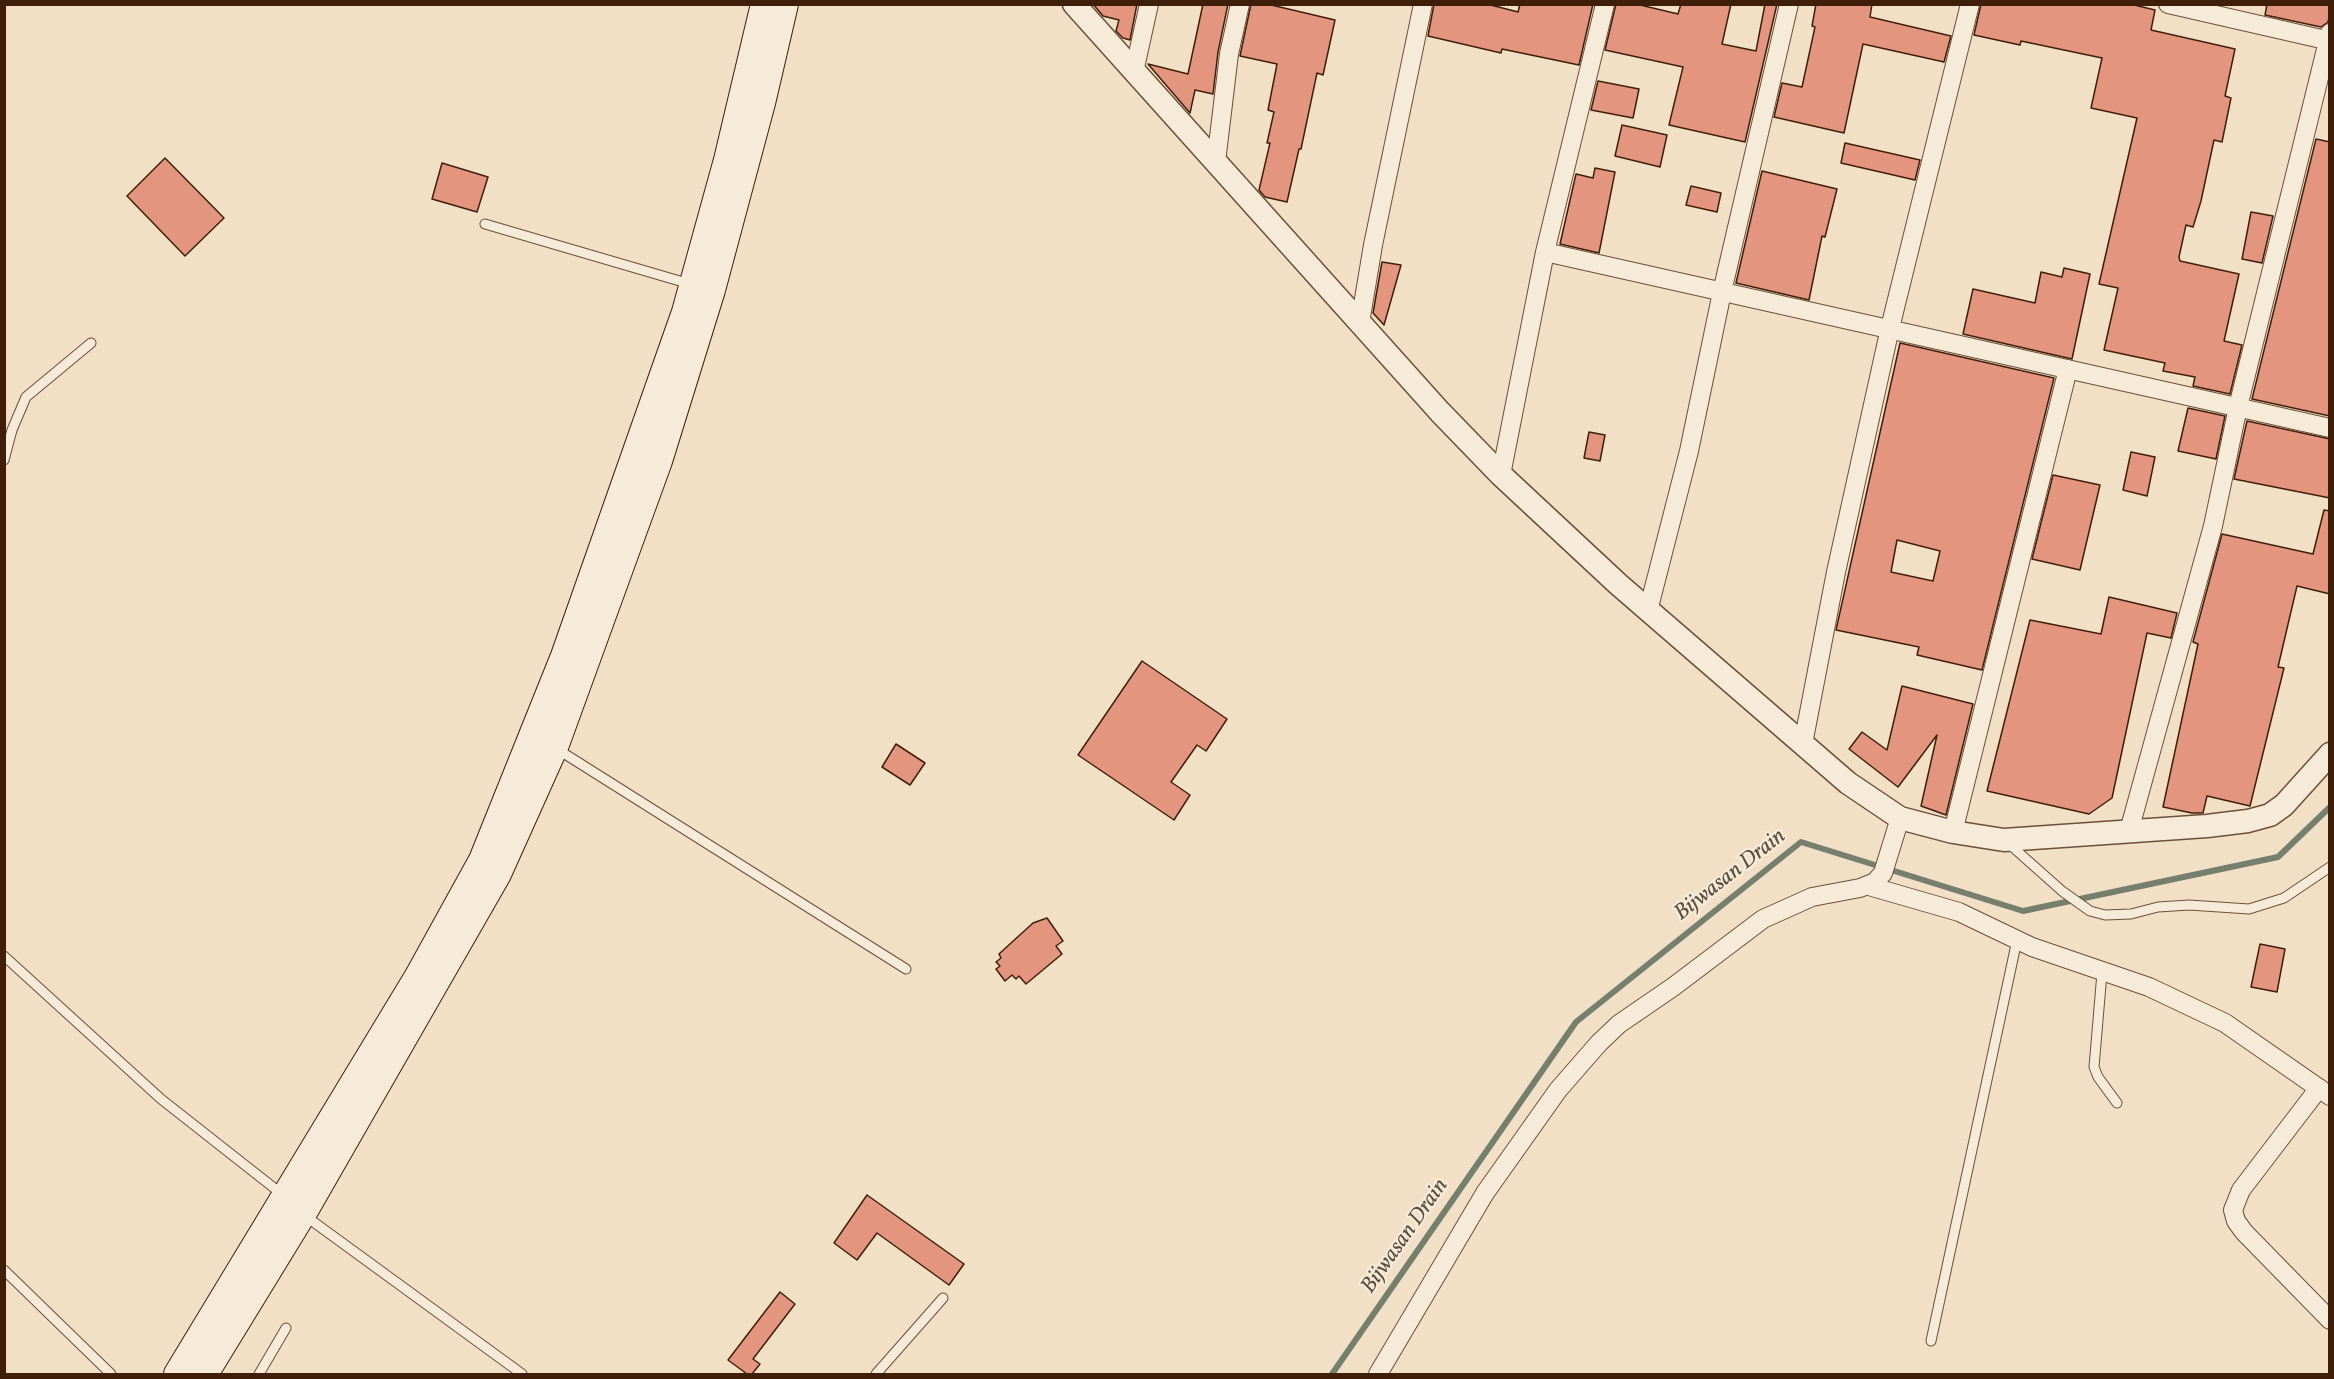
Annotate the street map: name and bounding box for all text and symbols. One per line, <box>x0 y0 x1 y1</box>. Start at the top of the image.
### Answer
water label: Bijwasan Drain <box>1670 824 1792 928</box>
water label: Bijwasan Drain <box>1357 1175 1455 1299</box>

